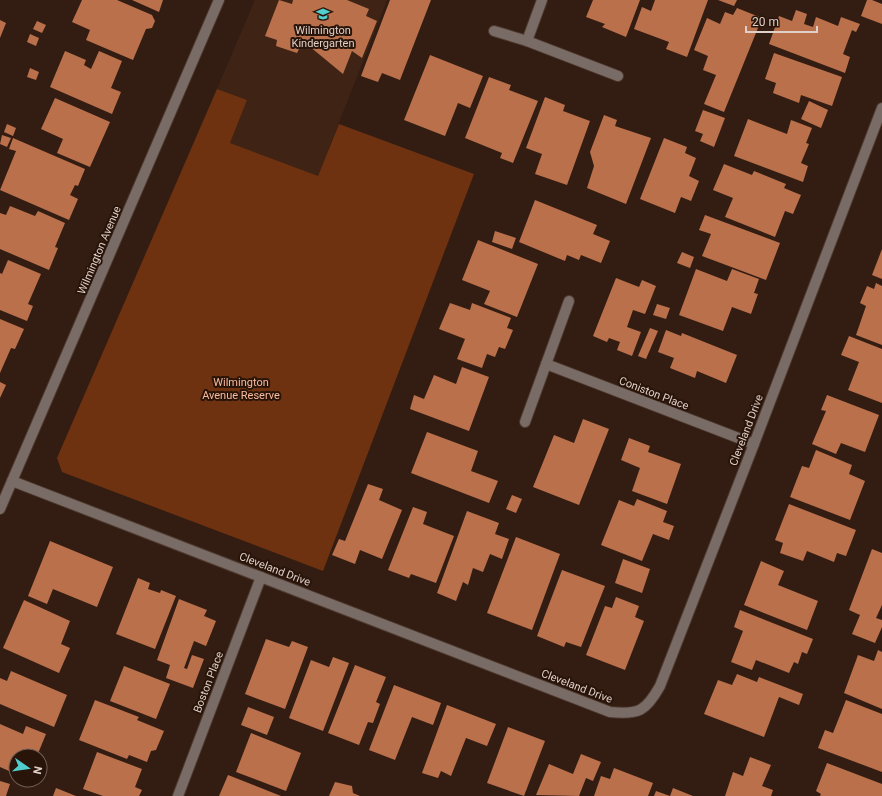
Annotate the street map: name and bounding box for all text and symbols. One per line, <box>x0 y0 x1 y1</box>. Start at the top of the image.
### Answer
school or university icon: Wilmington Kindergarten <box>315 6 331 22</box>
scale bar <box>746 8 817 34</box>
text: 20 m <box>752 15 779 29</box>
place label: Wilmington Kindergarten <box>292 24 354 50</box>
street label: Wilmington Avenue <box>75 204 124 296</box>
street label: Coniston Place <box>617 374 691 413</box>
park label: Wilmington Avenue Reserve <box>202 376 280 402</box>
street label: Cleveland Drive <box>727 393 766 468</box>
street label: Cleveland Drive <box>237 550 312 589</box>
street label: Boston Place <box>191 650 226 715</box>
street label: Cleveland Drive <box>539 667 614 706</box>
north arrow <box>8 748 48 788</box>
text: N <box>30 765 44 776</box>

